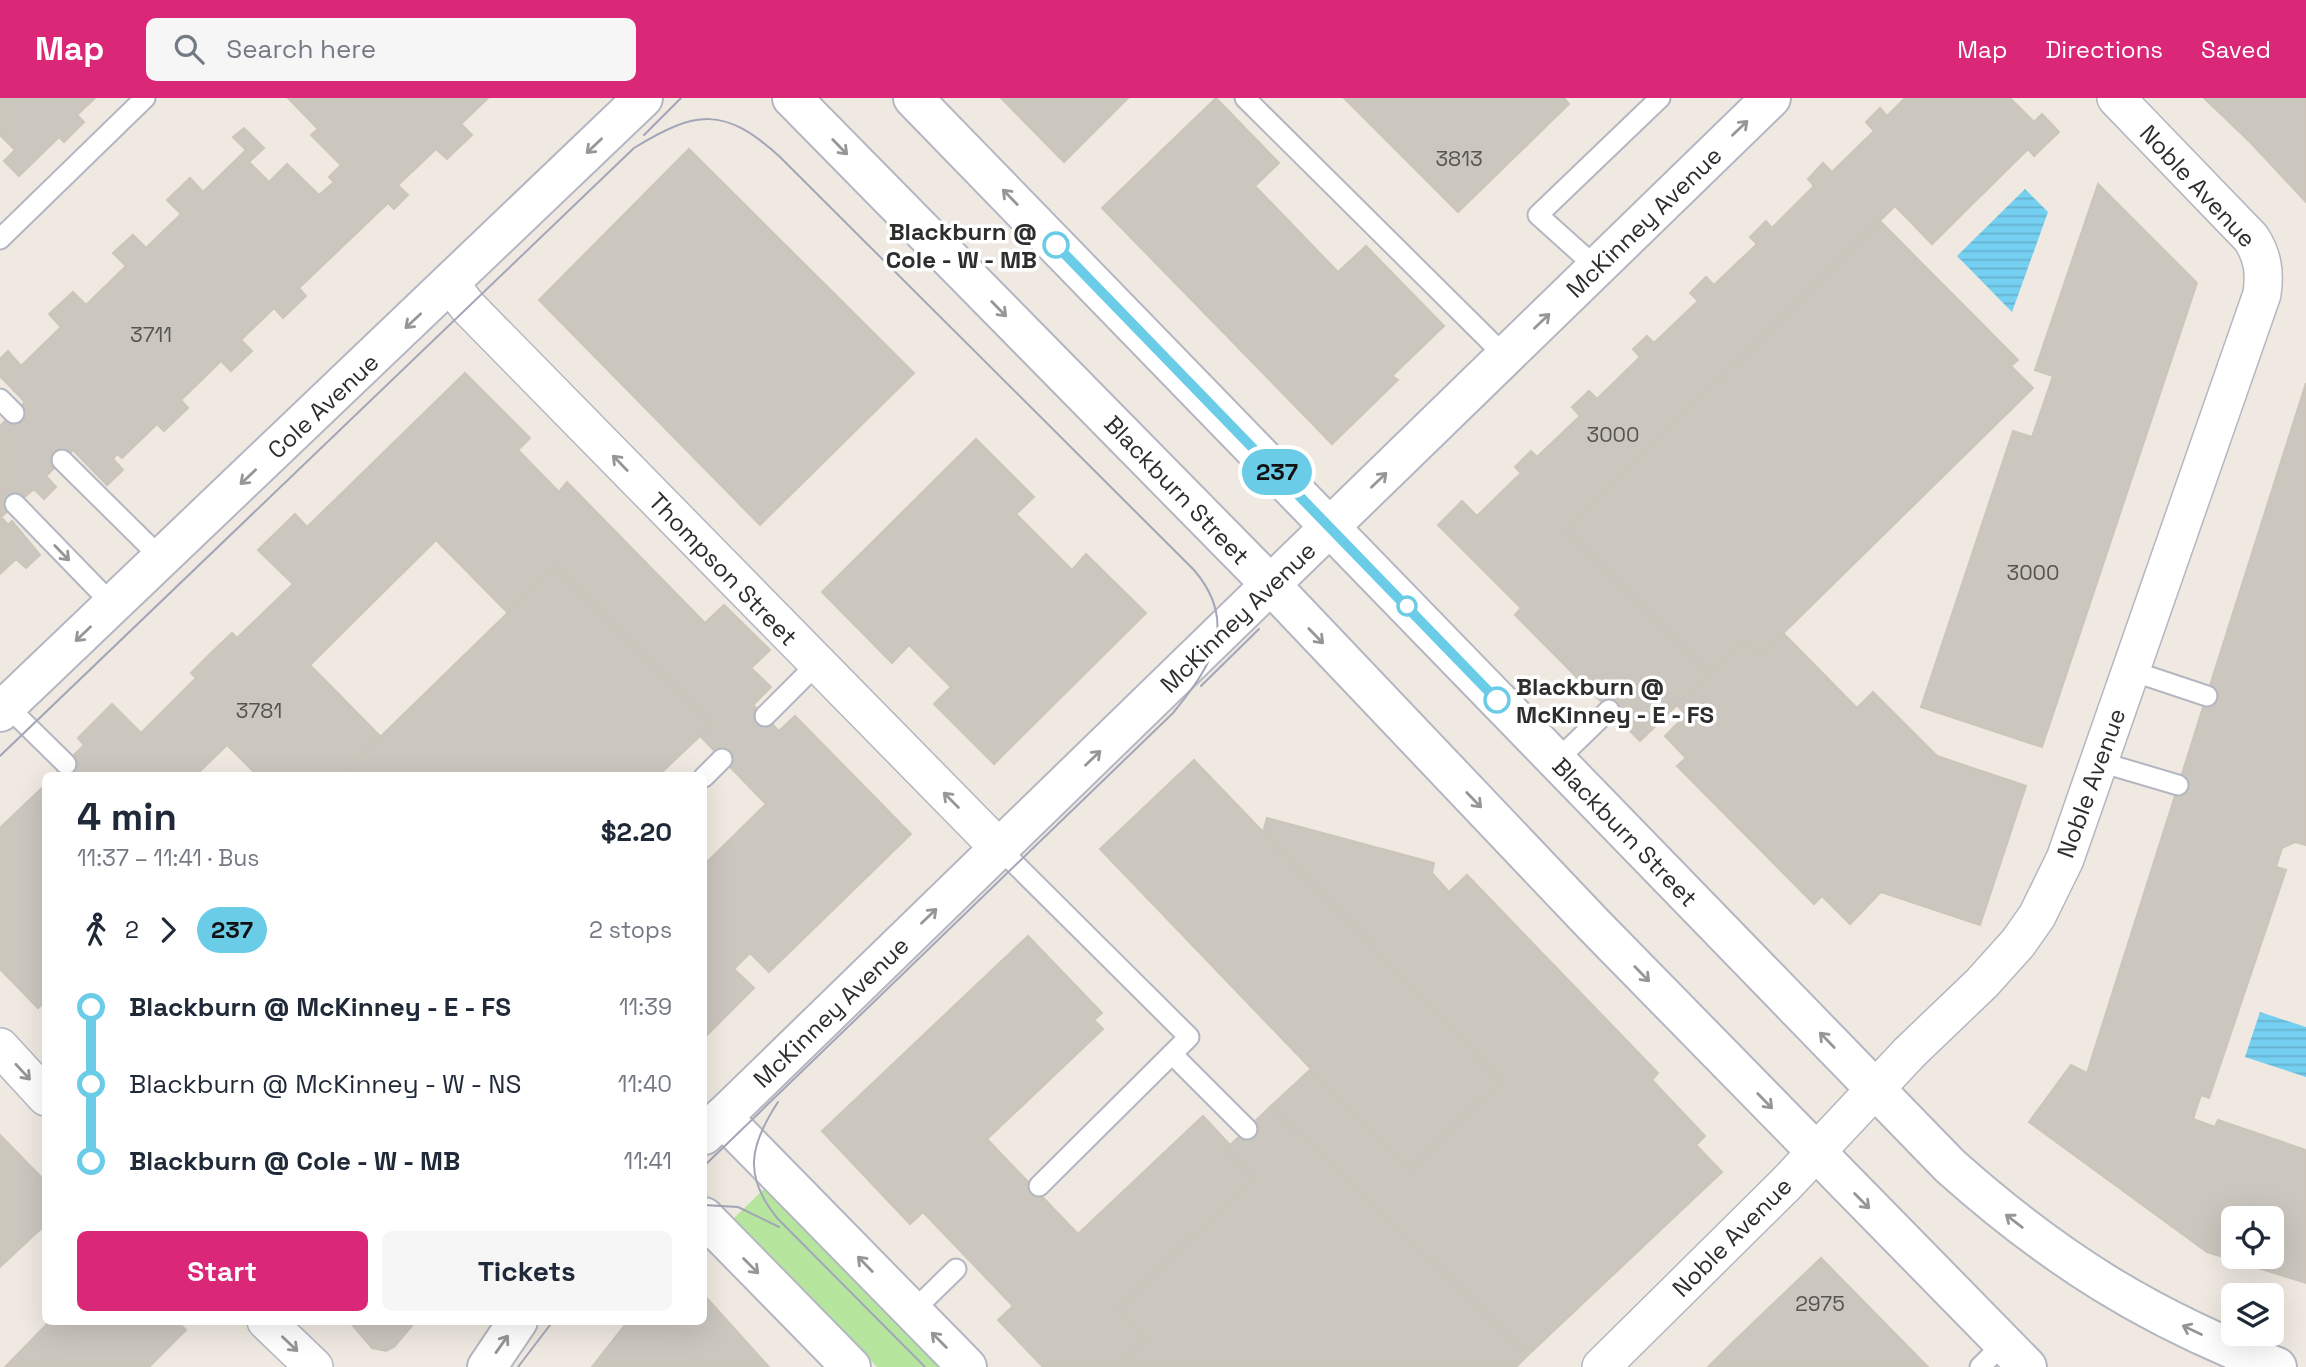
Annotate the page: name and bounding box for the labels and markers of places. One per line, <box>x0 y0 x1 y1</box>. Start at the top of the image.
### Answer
place label: Blackburn @ Cole - W - MB <box>886 216 1037 275</box>
marker: Blackburn @ Cole - W - MB <box>1043 232 1069 258</box>
unlabelled marker <box>1397 596 1417 616</box>
place label: Blackburn @ McKinney - E - FS <box>1516 671 1714 730</box>
marker: Blackburn @ McKinney - E - FS <box>1484 687 1510 713</box>

